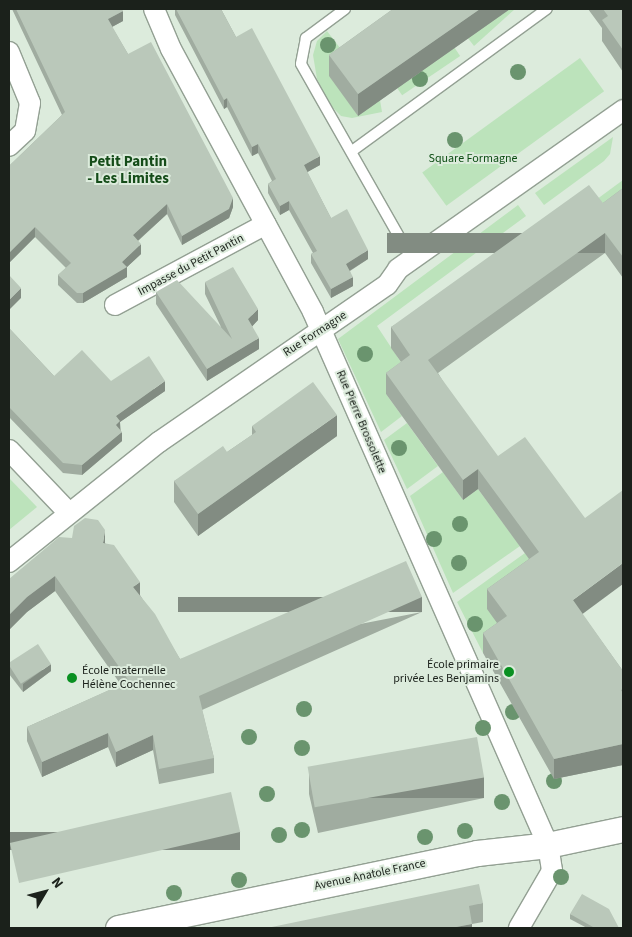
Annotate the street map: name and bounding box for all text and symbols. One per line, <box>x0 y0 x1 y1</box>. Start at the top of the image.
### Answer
district label: Petit Pantin - Les Limites <box>87 152 169 187</box>
park label: Square Formagne <box>428 152 518 166</box>
street label: Impasse du Petit Pantin <box>136 231 246 299</box>
street label: Rue Formagne <box>281 308 349 360</box>
street label: Rue Pierre Brossolette <box>333 368 389 476</box>
place label: École primaire privée Les Benjamins <box>393 658 499 686</box>
place label: École maternelle Hélène Cochennec <box>82 664 176 692</box>
marker: École primaire privée Les Benjamins <box>503 666 515 678</box>
marker: École maternelle Hélène Cochennec <box>66 672 78 684</box>
street label: Avenue Anatole France <box>313 856 427 894</box>
north arrow <box>20 867 70 917</box>
text: N <box>46 873 68 893</box>

